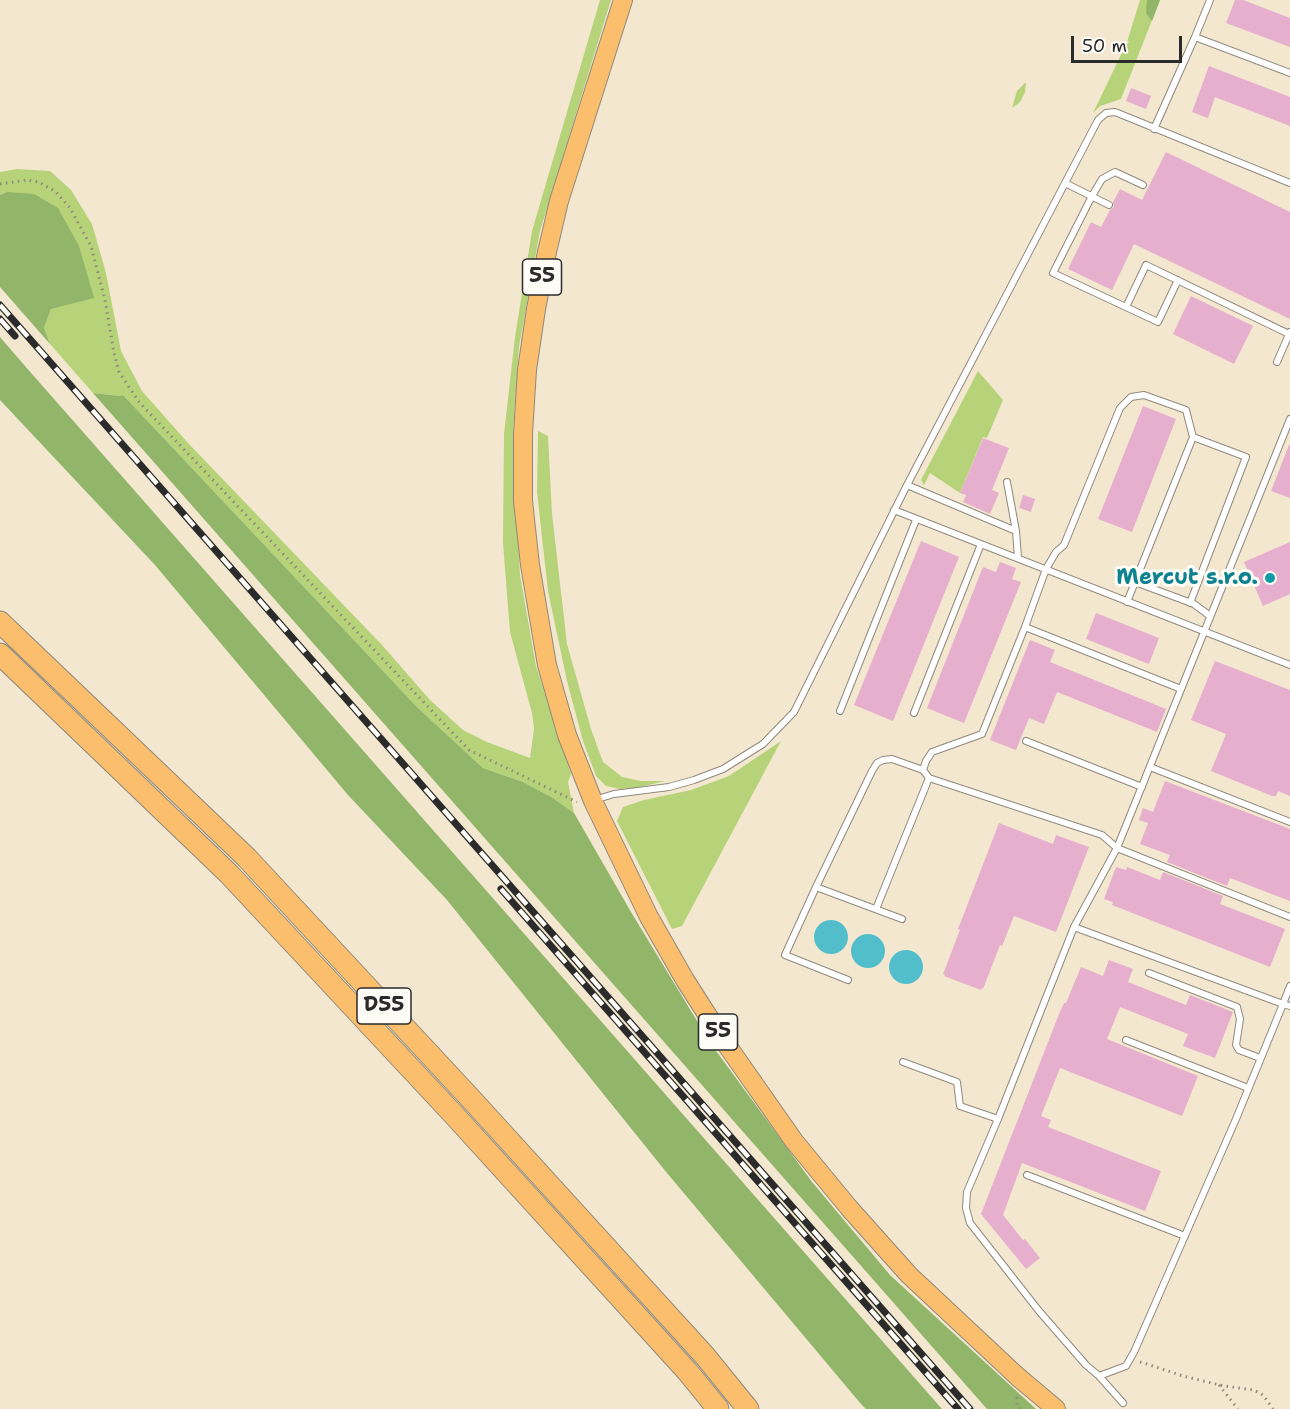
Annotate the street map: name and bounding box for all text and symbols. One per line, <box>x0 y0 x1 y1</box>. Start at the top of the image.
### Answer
scale bar <box>1074 24 1185 62</box>
text: 50 m <box>1082 34 1127 58</box>
road number: 55 <box>522 259 562 295</box>
place label: Mercut s.r.o. <box>1116 565 1258 591</box>
marker: Mercut s.r.o. <box>1263 571 1277 585</box>
road number: D55 <box>357 988 411 1024</box>
road number: 55 <box>698 1014 738 1050</box>

